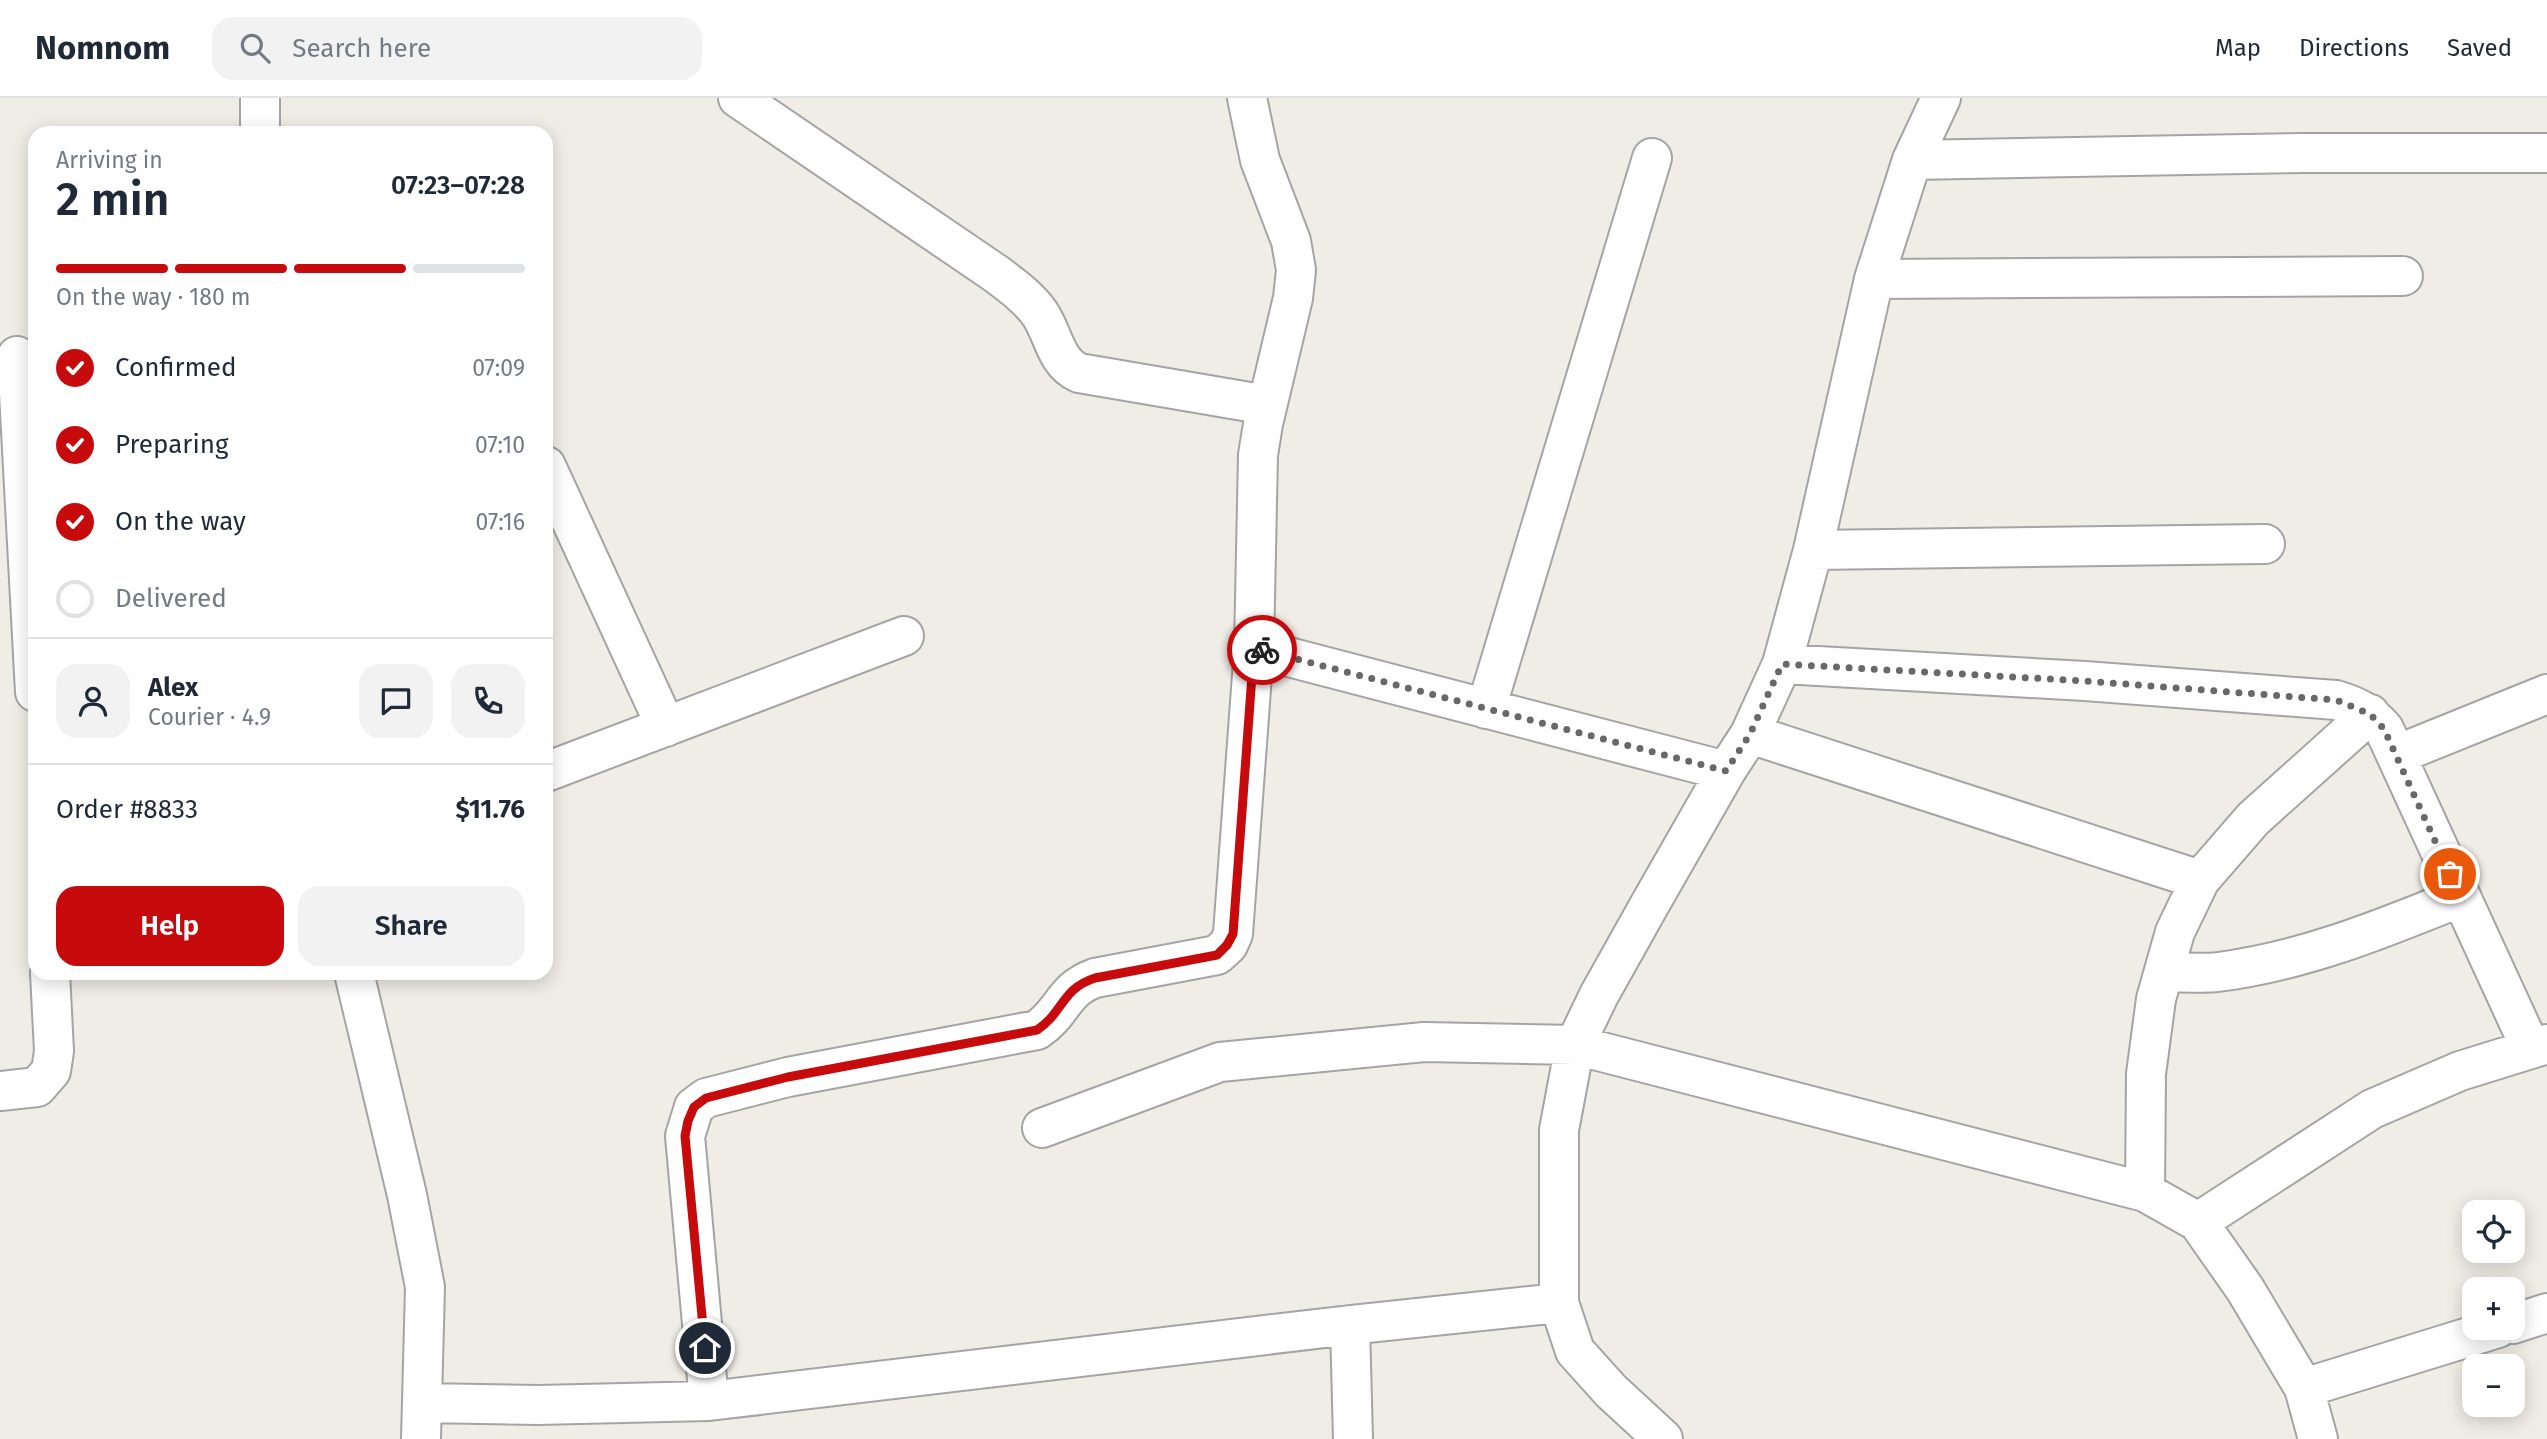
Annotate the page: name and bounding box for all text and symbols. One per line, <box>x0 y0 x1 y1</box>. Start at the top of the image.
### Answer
search box <box>212 17 702 80</box>
text: Nomnom <box>35 28 170 68</box>
icon: search <box>236 29 274 67</box>
text: Search here <box>292 33 431 64</box>
text: Map <box>2215 34 2261 62</box>
text: Directions <box>2299 34 2409 62</box>
text: Saved <box>2447 34 2512 62</box>
text: Arriving in <box>56 146 163 174</box>
text: 07:23–07:28 <box>391 170 525 201</box>
text: 2 min <box>56 172 169 227</box>
text: On the way · 180 m <box>56 283 251 311</box>
icon: check <box>56 349 94 387</box>
text: Confirmed <box>115 352 236 383</box>
text: 07:09 <box>472 354 525 382</box>
icon: check <box>56 426 94 464</box>
text: Preparing <box>115 429 228 460</box>
text: 07:10 <box>475 431 525 459</box>
icon: check <box>56 503 94 541</box>
text: On the way <box>115 506 246 537</box>
text: 07:16 <box>476 508 525 536</box>
text: Delivered <box>115 583 227 614</box>
courier <box>1227 615 1297 685</box>
icon: bike <box>1243 631 1281 669</box>
button: person <box>56 664 130 738</box>
button: chat <box>359 664 433 738</box>
button: phone <box>451 664 525 738</box>
text: Alex <box>148 672 198 703</box>
text: Courier · 4.9 <box>148 703 271 731</box>
text: Order #8833 <box>56 794 198 825</box>
text: $11.76 <box>455 794 525 825</box>
pin <box>2420 844 2480 904</box>
icon: bag <box>2431 855 2469 893</box>
button: Help <box>56 886 284 966</box>
button: Share <box>298 886 525 966</box>
map controls <box>2462 1200 2525 1417</box>
button: locate <box>2462 1200 2525 1263</box>
button: + <box>2462 1277 2525 1340</box>
pin <box>675 1318 735 1378</box>
icon: home <box>686 1329 724 1367</box>
button: − <box>2462 1354 2525 1417</box>

